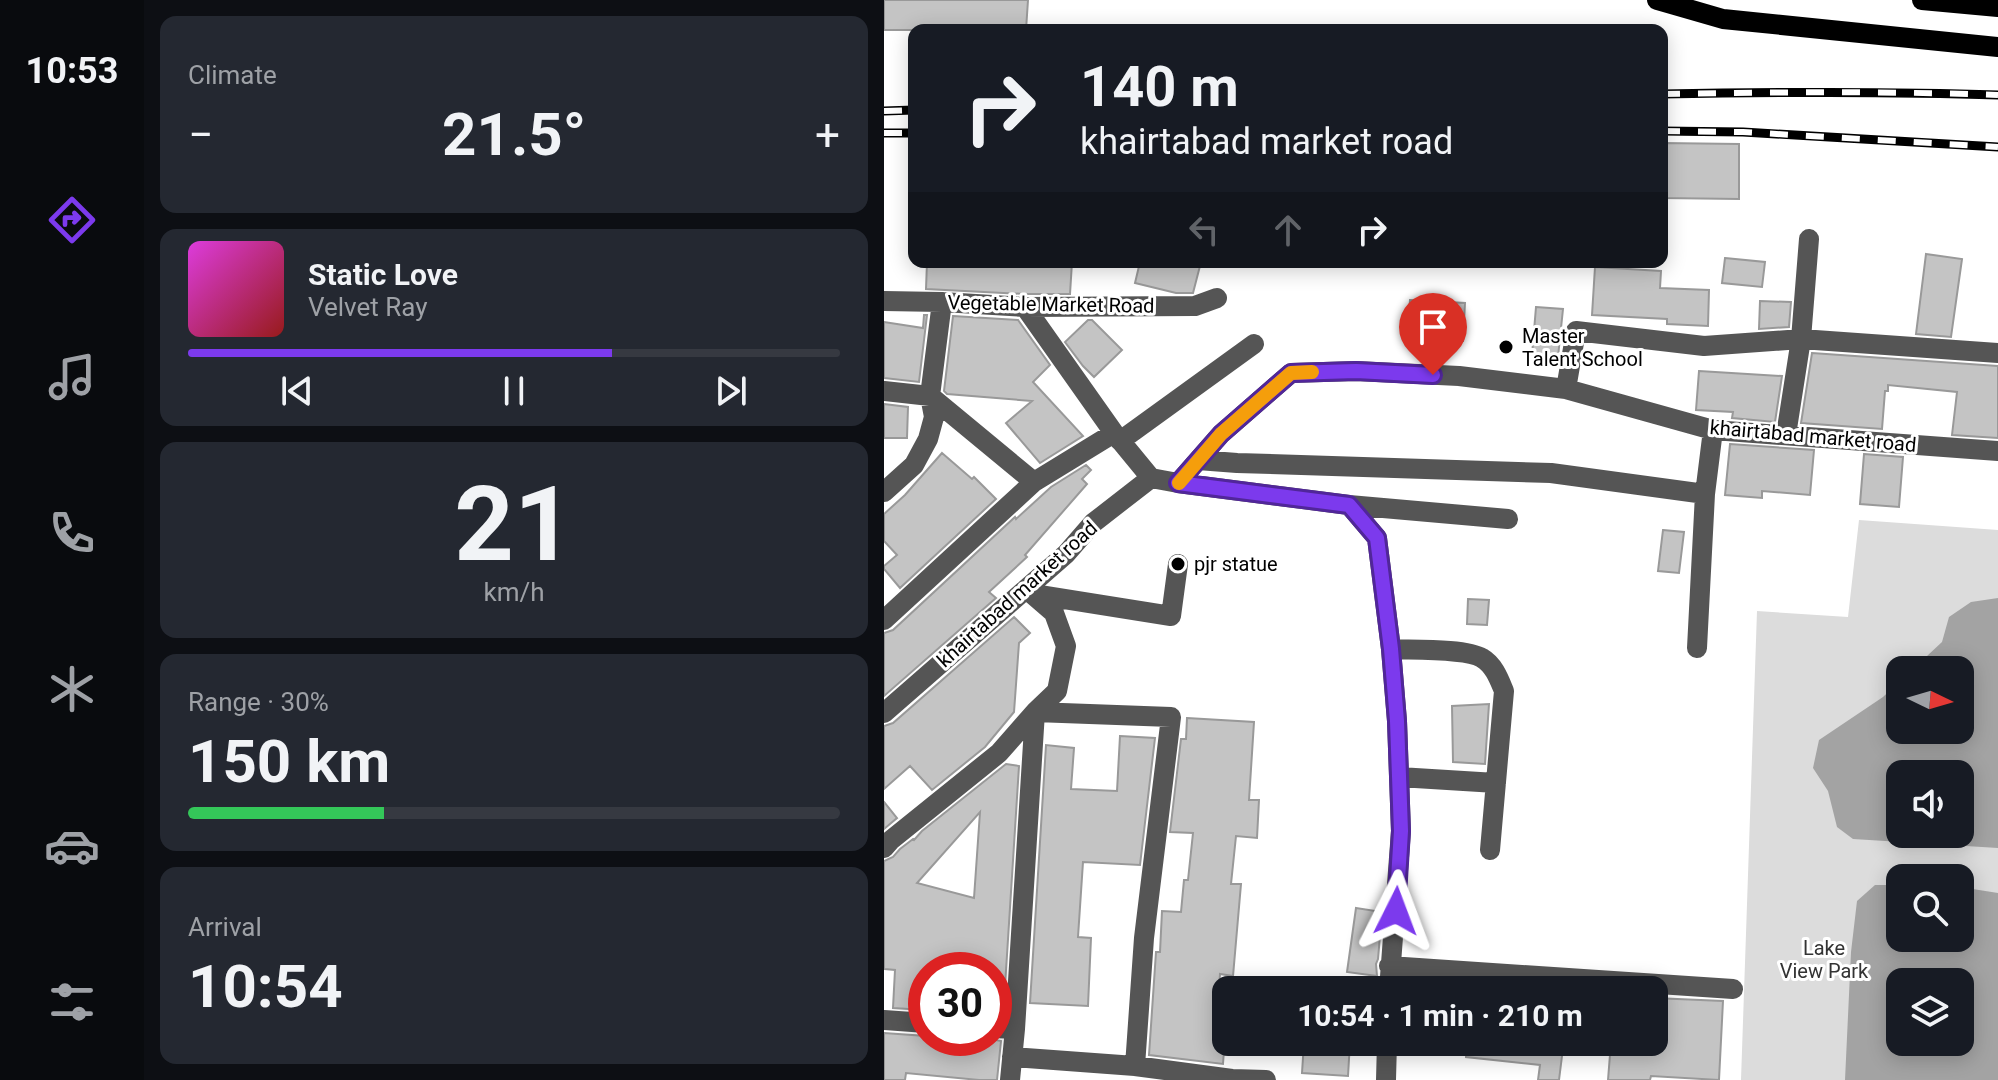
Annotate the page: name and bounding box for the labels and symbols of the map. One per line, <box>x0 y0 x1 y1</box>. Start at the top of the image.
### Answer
street label: Vegetable Market Road <box>947 290 1155 318</box>
pin <box>1399 293 1467 375</box>
place label: Master Talent School <box>1522 324 1643 371</box>
marker: Master Talent School <box>1497 338 1515 356</box>
street label: khairtabad market road <box>1709 415 1917 457</box>
street label: khairtabad market road <box>932 516 1102 672</box>
place label: pjr statue <box>1194 552 1278 576</box>
marker: pjr statue <box>1169 555 1187 573</box>
north arrow <box>1886 656 1974 744</box>
position arrow <box>1354 869 1438 953</box>
park label: Lake View Park <box>1780 936 1869 983</box>
speed limit sign: 30 <box>908 952 1012 1056</box>

